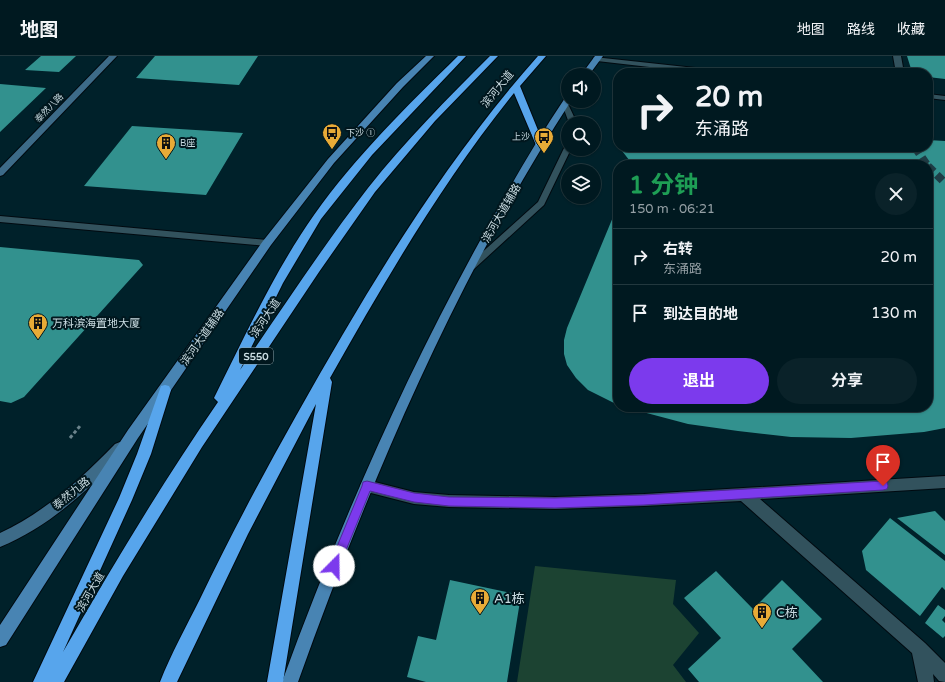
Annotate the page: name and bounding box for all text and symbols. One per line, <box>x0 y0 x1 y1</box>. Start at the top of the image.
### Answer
text: 地图 <box>20 19 58 41</box>
text: 地图 <box>797 21 825 38</box>
text: 路线 <box>847 21 875 38</box>
text: 收藏 <box>897 21 925 38</box>
street label: 滨河大道 <box>478 68 516 111</box>
map controls <box>561 68 601 204</box>
button: sound <box>561 68 601 108</box>
text: 20 m <box>695 80 763 114</box>
icon: right <box>629 84 681 136</box>
street label: 泰然八路 <box>32 91 66 125</box>
button: search <box>561 116 601 156</box>
text: 东涌路 <box>695 118 749 140</box>
bus stop icon: 下沙 ① <box>321 122 343 150</box>
bus stop icon: 上沙 <box>533 126 555 154</box>
place label: 下沙 ① <box>346 128 375 139</box>
building icon: B座 <box>155 132 177 160</box>
place label: 上沙 <box>512 132 530 143</box>
place label: B座 <box>180 138 195 149</box>
button: layers <box>561 164 601 204</box>
text: 1 分钟 <box>629 171 698 200</box>
button: close <box>875 173 917 215</box>
street label: 滨河大道辅路 <box>479 181 524 245</box>
text: 150 m · 06:21 <box>629 201 715 217</box>
text: 右转 <box>663 240 693 258</box>
icon: right <box>629 246 651 268</box>
text: 20 m <box>880 248 917 266</box>
text: 东涌路 <box>663 261 702 277</box>
street label: 滨河大道 <box>248 296 283 340</box>
icon: arrive <box>629 302 651 324</box>
text: 130 m <box>871 304 917 322</box>
text: 到达目的地 <box>663 305 738 323</box>
street label: 滨河大道辅路 <box>178 307 227 368</box>
building icon: 万科滨海置地大厦 <box>27 312 49 340</box>
place label: 万科滨海置地大厦 <box>52 317 140 330</box>
road number: S550 <box>239 348 273 364</box>
button: 退出 <box>629 358 769 404</box>
button: 分享 <box>777 358 917 404</box>
pin <box>866 445 900 486</box>
icon: arrive <box>872 451 894 473</box>
street label: 泰然九路 <box>50 474 93 512</box>
position arrow <box>313 545 355 587</box>
street label: 滨河大道 <box>74 570 107 615</box>
building icon: A1栋 <box>469 587 491 615</box>
place label: A1栋 <box>494 591 525 607</box>
building icon: C栋 <box>751 601 773 629</box>
place label: C栋 <box>776 605 798 621</box>

